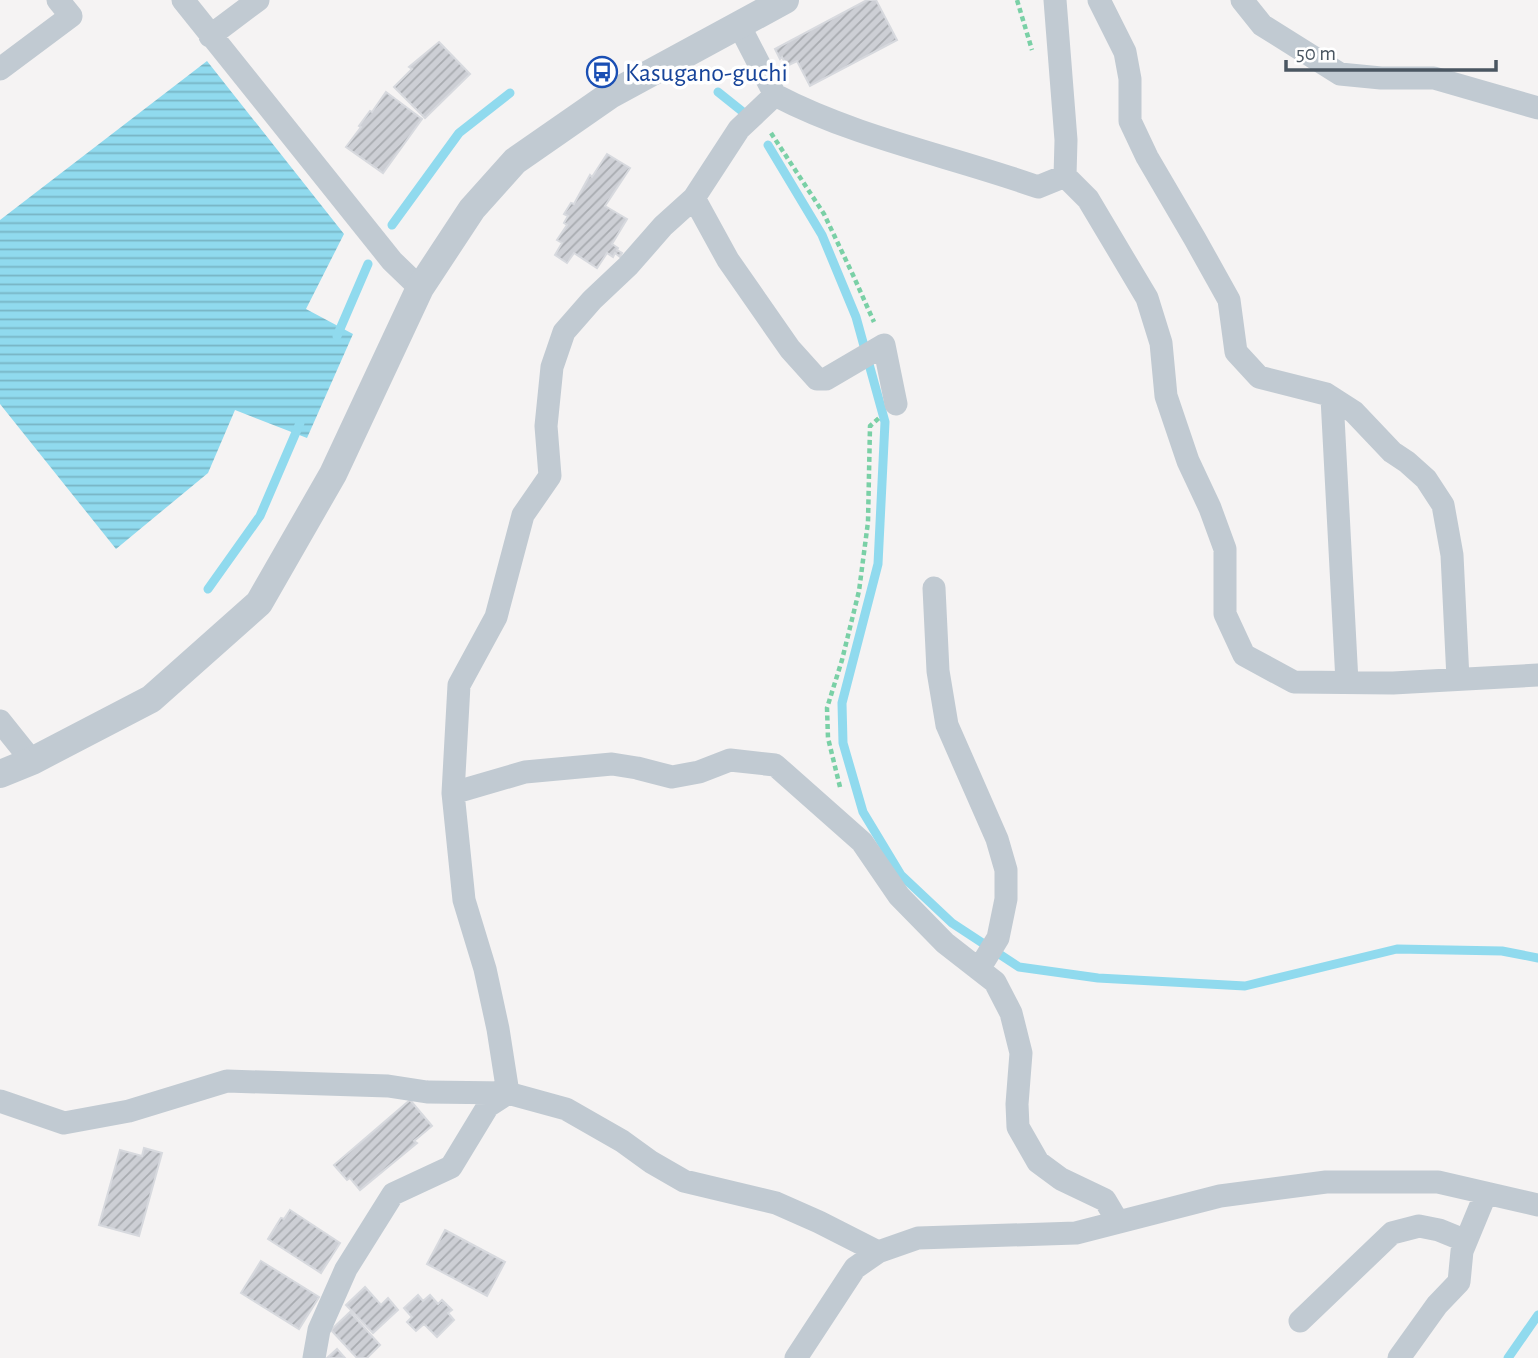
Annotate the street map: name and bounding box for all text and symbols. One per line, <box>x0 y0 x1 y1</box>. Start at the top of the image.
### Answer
scale bar <box>1286 28 1496 72</box>
text: 50 m <box>1296 43 1336 64</box>
bus stop icon: Kasugano-guchi <box>585 55 619 89</box>
place label: Kasugano-guchi <box>625 60 788 86</box>

